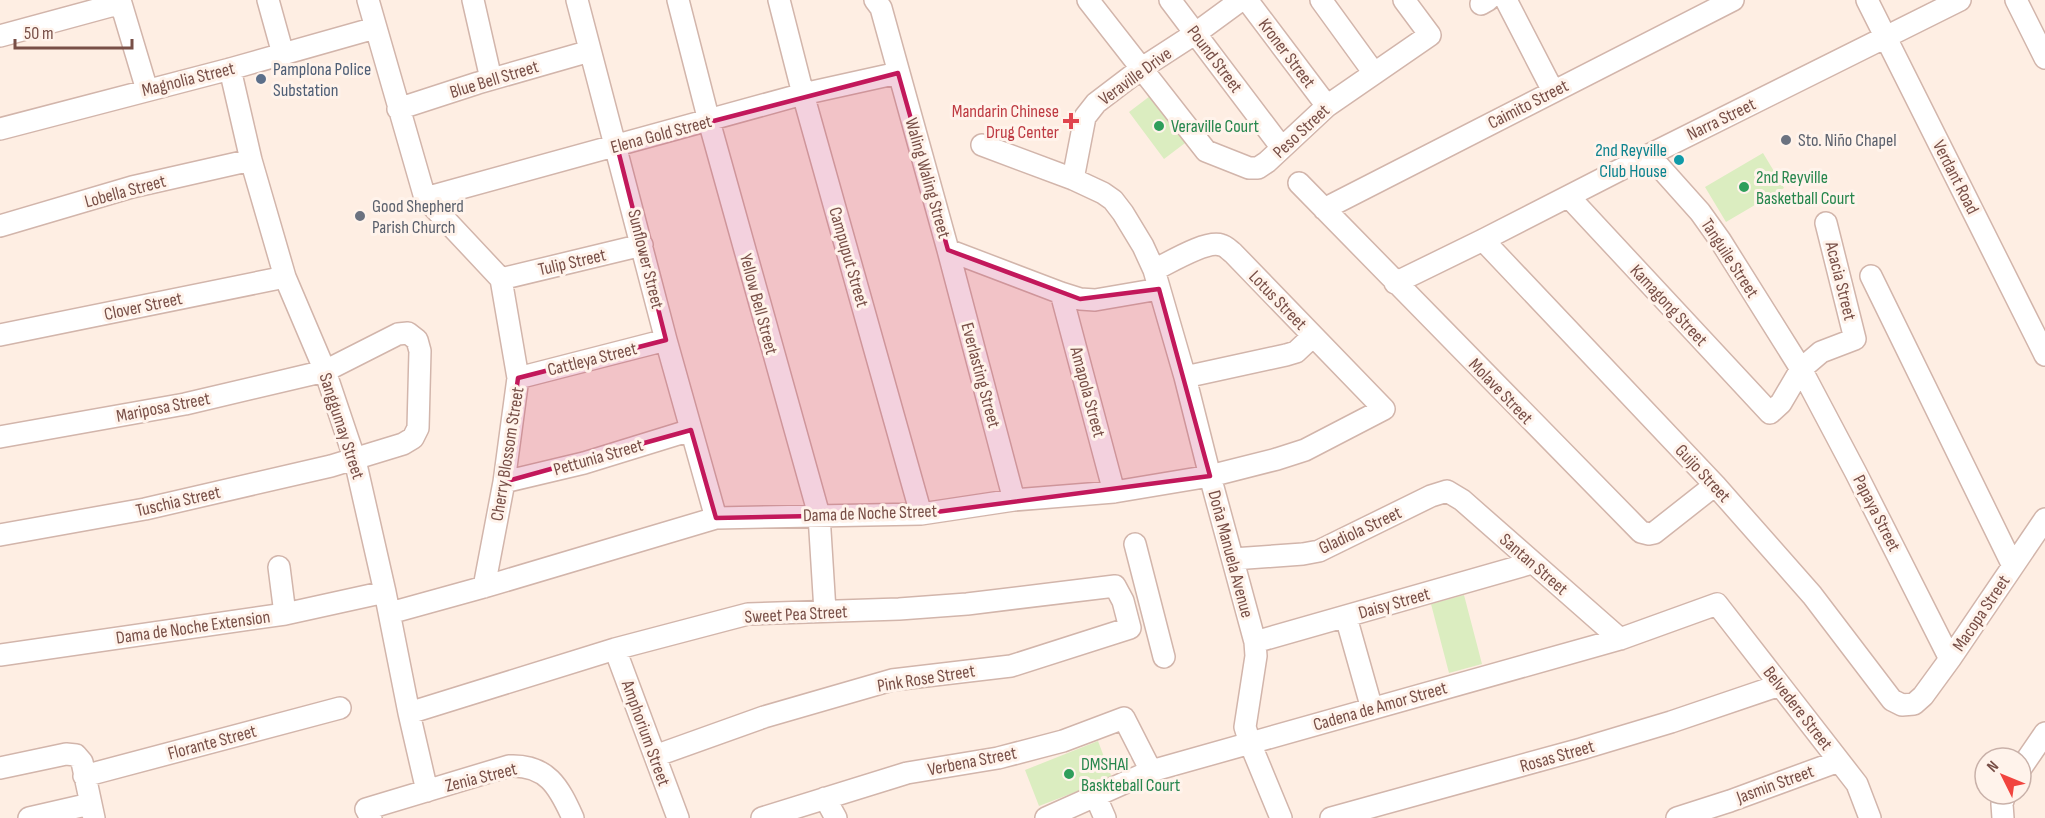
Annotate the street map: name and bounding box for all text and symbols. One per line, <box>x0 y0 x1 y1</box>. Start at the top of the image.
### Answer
scale bar <box>15 12 132 50</box>
street label: Kroner Street <box>1254 14 1320 93</box>
street label: Pound Street <box>1183 22 1247 97</box>
text: 50 m <box>24 23 54 44</box>
street label: Veraville Drive <box>1095 43 1176 110</box>
street label: Blue Bell Street <box>447 56 542 103</box>
street label: Magnolia Street <box>140 58 237 101</box>
place label: Pamplona Police Substation <box>273 59 371 101</box>
marker: Pamplona Police Substation <box>254 72 268 86</box>
street label: Caimito Street <box>1485 75 1572 134</box>
street label: Narra Street <box>1683 94 1759 145</box>
street label: Peso Street <box>1269 100 1334 163</box>
place label: Mandarin Chinese Drug Center <box>952 101 1059 143</box>
street label: Elena Gold Street <box>608 111 714 158</box>
marker: Mandarin Chinese Drug Center <box>1064 114 1078 128</box>
street label: Waling Waling Street <box>900 116 955 241</box>
place label: Veraville Court <box>1171 116 1260 137</box>
marker: Veraville Court <box>1152 119 1166 133</box>
place label: Sto. Niño Chapel <box>1798 130 1897 151</box>
marker: Sto. Niño Chapel <box>1779 133 1793 147</box>
street label: Verdant Road <box>1928 137 1983 218</box>
place label: 2nd Reyville Club House <box>1595 140 1667 182</box>
marker: 2nd Reyville Club House <box>1672 153 1686 167</box>
place label: 2nd Reyville Basketball Court <box>1756 167 1856 209</box>
street label: Lobella Street <box>82 170 168 212</box>
marker: 2nd Reyville Basketball Court <box>1737 180 1751 194</box>
place label: Good Shepherd Parish Church <box>372 196 464 238</box>
street label: Campuput Street <box>824 205 873 310</box>
street label: Sunflower Street <box>623 207 668 311</box>
marker: Good Shepherd Parish Church <box>353 209 367 223</box>
street label: Tanguile Street <box>1696 215 1763 302</box>
street label: Acacia Street <box>1820 239 1861 323</box>
street label: Tulip Street <box>536 244 609 280</box>
street label: Yellow Bell Street <box>735 251 782 357</box>
street label: Kamagong Street <box>1626 260 1712 351</box>
street label: Lotus Street <box>1244 266 1311 335</box>
street label: Clover Street <box>102 288 185 325</box>
street label: Everlasting Street <box>956 320 1005 430</box>
street label: Cattleya Street <box>545 338 639 381</box>
street label: Amapola Street <box>1065 344 1110 440</box>
street label: Molave Street <box>1464 354 1537 429</box>
street label: Sanggumay Street <box>314 370 369 482</box>
street label: Cherry Blossom Street <box>487 385 529 523</box>
street label: Mariposa Street <box>114 388 212 427</box>
street label: Pettunia Street <box>551 435 646 480</box>
street label: Guijo Street <box>1671 440 1735 507</box>
street label: Papaya Street <box>1848 471 1905 555</box>
street label: Tuschia Street <box>134 481 223 521</box>
street label: Doña Manuela Avenue <box>1203 488 1258 620</box>
street label: Dama de Noche Street <box>803 501 938 526</box>
street label: Gladiola Street <box>1316 502 1405 559</box>
street label: Santan Street <box>1495 529 1572 600</box>
street label: Macopa Street <box>1948 571 2015 655</box>
street label: Daisy Street <box>1356 583 1433 624</box>
street label: Sweet Pea Street <box>744 601 849 628</box>
street label: Dama de Noche Extension <box>115 606 272 649</box>
street label: Pink Rose Street <box>876 660 977 697</box>
street label: Belvedere Street <box>1758 662 1837 755</box>
street label: Amphorium Street <box>616 677 674 789</box>
street label: Cadena de Amor Street <box>1311 677 1450 736</box>
street label: Florante Street <box>166 720 259 764</box>
street label: Rosas Street <box>1518 736 1597 777</box>
street label: Verbena Street <box>926 742 1019 780</box>
north arrow <box>1973 746 2033 806</box>
place label: DMSHAI Baskteball Court <box>1081 754 1181 796</box>
text: N <box>1983 757 2003 776</box>
street label: Zenia Street <box>443 758 520 797</box>
street label: Jasmin Street <box>1733 761 1817 808</box>
marker: DMSHAI Baskteball Court <box>1062 767 1076 781</box>

